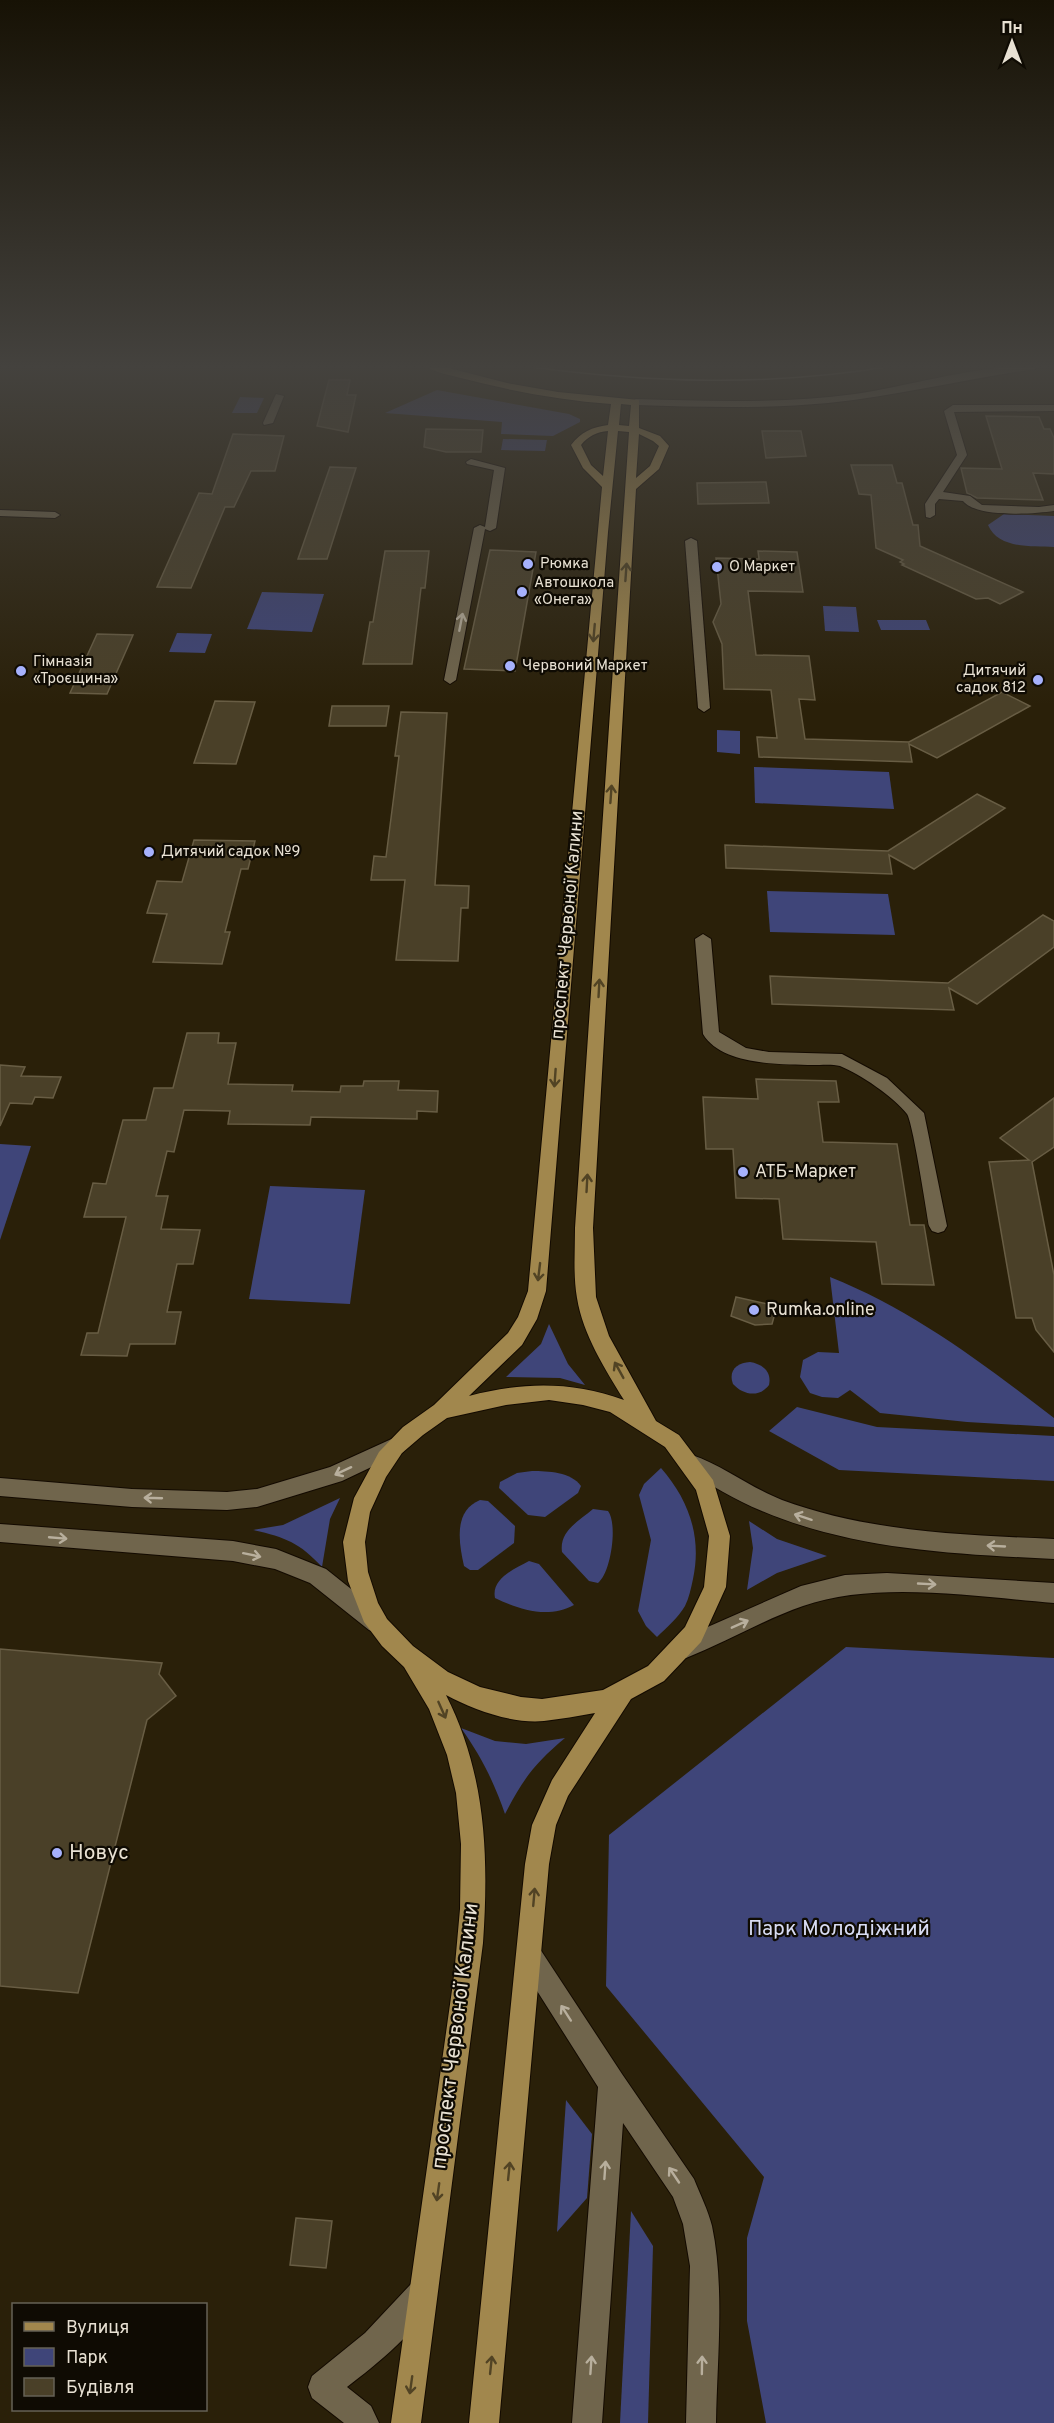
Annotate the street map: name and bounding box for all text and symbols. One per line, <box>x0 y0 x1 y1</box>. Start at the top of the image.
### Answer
north arrow <box>982 12 1042 72</box>
text: Пн <box>1001 19 1023 39</box>
place label: Рюмка <box>540 555 589 574</box>
marker: Рюмка <box>521 557 535 571</box>
place label: О Маркет <box>729 558 795 577</box>
marker: О Маркет <box>710 560 724 574</box>
one-way arrow <box>621 562 632 582</box>
place label: Автошкола «Онега» <box>534 574 614 610</box>
marker: Автошкола «Онега» <box>515 585 529 599</box>
one-way arrow <box>456 613 467 632</box>
one-way arrow <box>588 622 599 642</box>
place label: Гімназія «Троєщина» <box>33 653 119 689</box>
place label: Червоний Маркет <box>522 657 648 676</box>
marker: Червоний Маркет <box>503 659 517 673</box>
place label: Дитячий садок 812 <box>956 662 1026 698</box>
marker: Гімназія «Троєщина» <box>14 664 28 678</box>
marker: Дитячий садок 812 <box>1031 673 1045 687</box>
one-way arrow <box>606 784 617 804</box>
street label: проспект Червоної Калини <box>547 810 589 1040</box>
place label: Дитячий садок №9 <box>161 843 300 862</box>
marker: Дитячий садок №9 <box>142 845 156 859</box>
one-way arrow <box>593 979 604 999</box>
one-way arrow <box>550 1068 561 1088</box>
place label: АТБ-Маркет <box>755 1161 856 1184</box>
marker: АТБ-Маркет <box>736 1165 750 1179</box>
one-way arrow <box>582 1173 593 1193</box>
one-way arrow <box>534 1262 545 1282</box>
place label: Rumka.online <box>766 1299 875 1322</box>
marker: Rumka.online <box>747 1303 761 1317</box>
one-way arrow <box>613 1362 624 1380</box>
one-way arrow <box>335 1465 353 1477</box>
one-way arrow <box>143 1493 163 1504</box>
one-way arrow <box>794 1511 813 1522</box>
one-way arrow <box>48 1533 68 1544</box>
one-way arrow <box>986 1540 1006 1551</box>
one-way arrow <box>242 1550 262 1561</box>
one-way arrow <box>917 1579 937 1590</box>
one-way arrow <box>730 1617 748 1629</box>
one-way arrow <box>437 1700 449 1718</box>
place label: Новус <box>69 1840 129 1867</box>
marker: Новус <box>50 1846 64 1860</box>
one-way arrow <box>529 1887 540 1907</box>
street label: проспект Червоної Калини <box>426 1901 486 2171</box>
park label: Парк Молодіжний <box>748 1916 930 1943</box>
one-way arrow <box>560 2005 572 2022</box>
one-way arrow <box>504 2161 515 2181</box>
one-way arrow <box>600 2161 611 2181</box>
one-way arrow <box>668 2167 681 2184</box>
one-way arrow <box>432 2181 443 2201</box>
legend <box>12 2303 207 2411</box>
text: Вулиця <box>66 2317 129 2340</box>
text: Парк <box>66 2347 108 2370</box>
one-way arrow <box>486 2355 497 2375</box>
one-way arrow <box>586 2355 597 2375</box>
one-way arrow <box>696 2355 708 2375</box>
one-way arrow <box>406 2375 417 2394</box>
text: Будівля <box>66 2377 134 2400</box>

